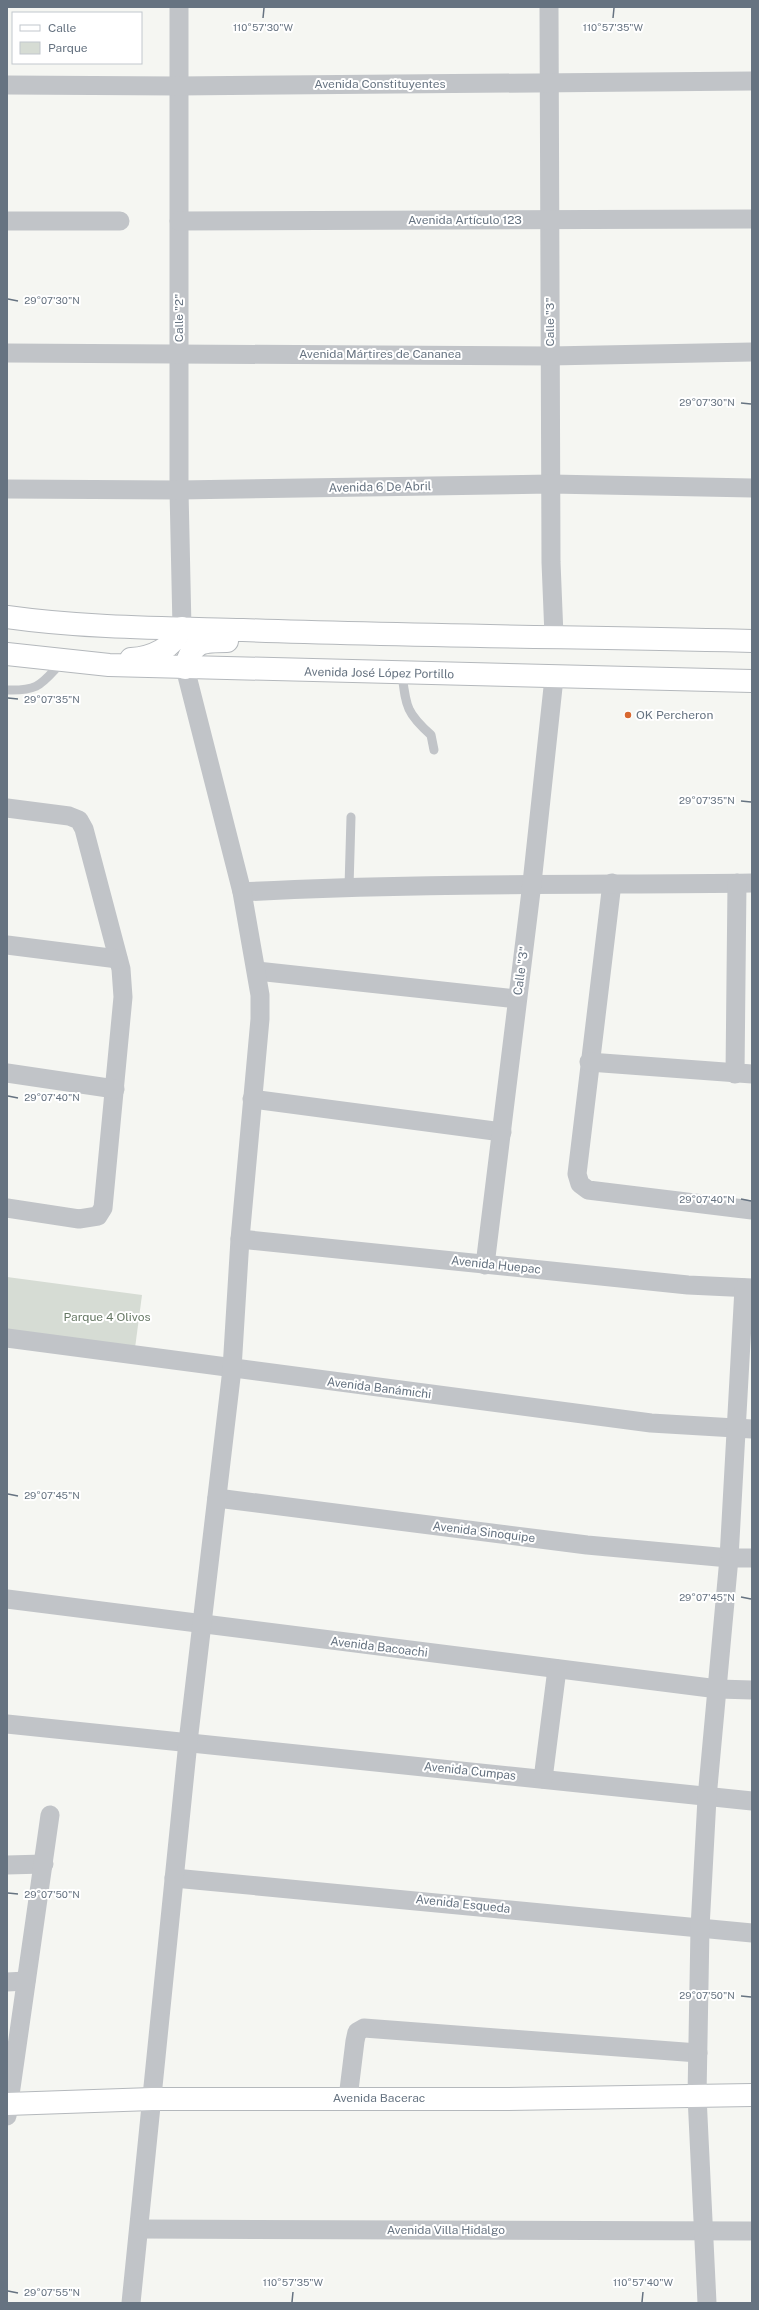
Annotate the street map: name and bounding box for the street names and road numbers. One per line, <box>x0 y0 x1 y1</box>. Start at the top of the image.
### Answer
street label: Avenida Constituyentes <box>314 77 446 91</box>
street label: Avenida Artículo 123 <box>408 213 522 227</box>
street label: Calle "2" <box>172 294 186 342</box>
street label: Calle "3" <box>543 297 557 347</box>
street label: Avenida Mártires de Cananea <box>299 347 461 361</box>
street label: Avenida 6 De Abril <box>329 479 432 495</box>
street label: Avenida José López Portillo <box>304 665 454 681</box>
street label: Calle "3" <box>511 946 531 996</box>
street label: Avenida Huepac <box>450 1253 542 1277</box>
street label: Avenida Banámichi <box>326 1375 432 1401</box>
street label: Avenida Sinoquipe <box>432 1519 536 1545</box>
street label: Avenida Bacoachi <box>330 1634 428 1660</box>
street label: Avenida Cumpas <box>423 1759 517 1783</box>
street label: Avenida Esqueda <box>415 1892 511 1916</box>
street label: Avenida Bacerac <box>333 2091 425 2105</box>
street label: Avenida Villa Hidalgo <box>387 2223 505 2237</box>

